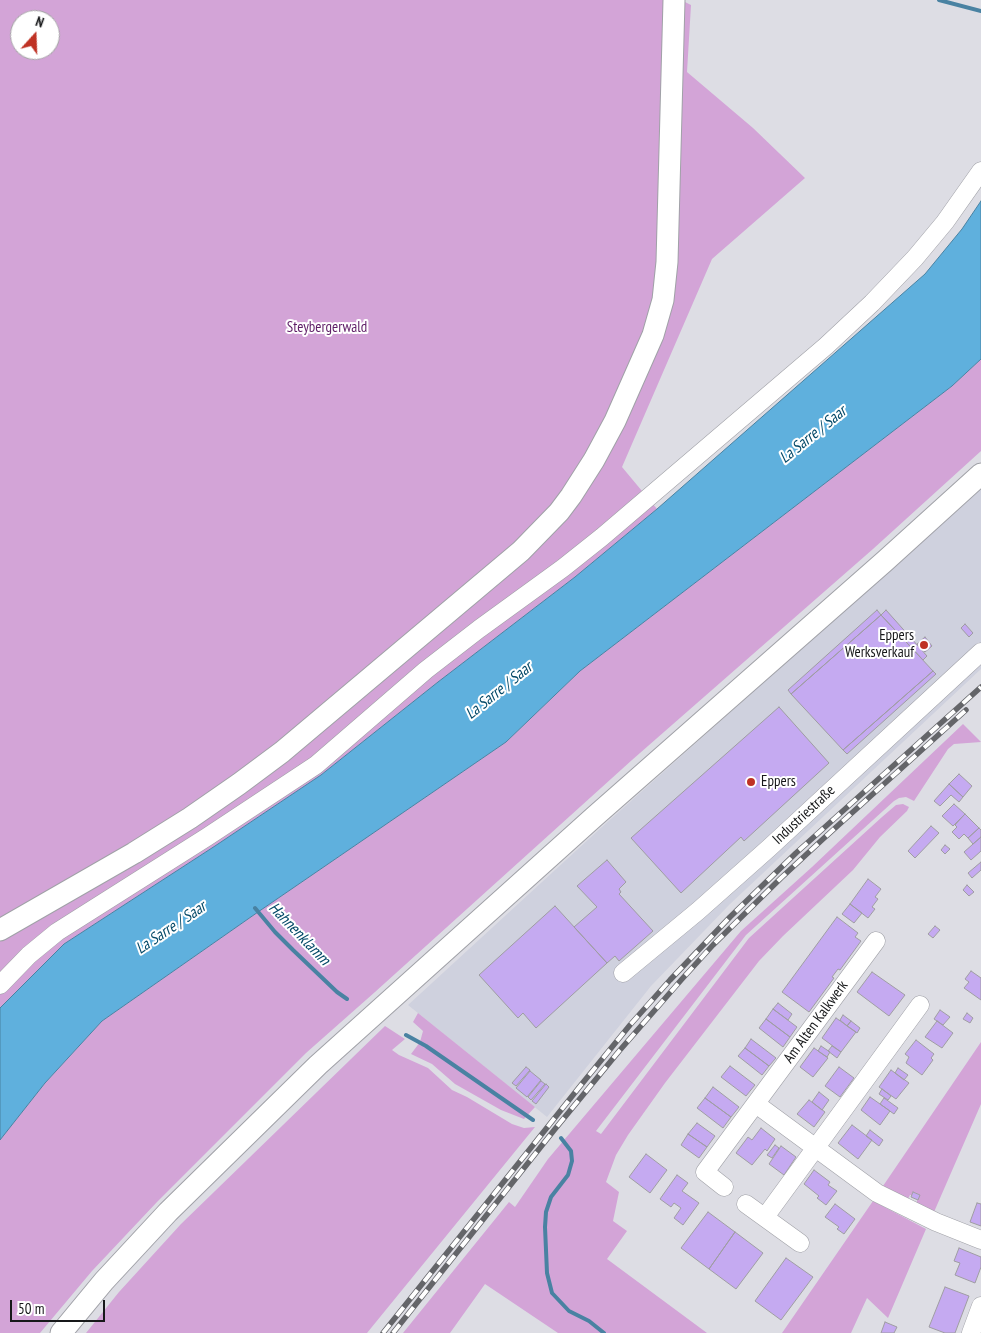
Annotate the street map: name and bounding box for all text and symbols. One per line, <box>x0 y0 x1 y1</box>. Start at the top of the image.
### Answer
north arrow <box>10 10 60 60</box>
text: N <box>33 12 46 32</box>
park label: Steybergerwald <box>287 319 367 337</box>
water label: La Sarre / Saar <box>776 402 850 468</box>
place label: Eppers Werksverkauf <box>845 627 914 662</box>
marker: Eppers Werksverkauf <box>918 639 930 651</box>
water label: La Sarre / Saar <box>462 658 536 724</box>
place label: Eppers <box>761 773 796 791</box>
marker: Eppers <box>745 776 757 788</box>
street label: Industriestraße <box>769 782 839 848</box>
water label: La Sarre / Saar <box>132 898 210 958</box>
water label: Hahnenklamm <box>264 899 334 969</box>
street label: Am Alten Kalkwerk <box>780 977 852 1067</box>
scale bar <box>12 1290 108 1322</box>
text: 50 m <box>18 1299 44 1318</box>

